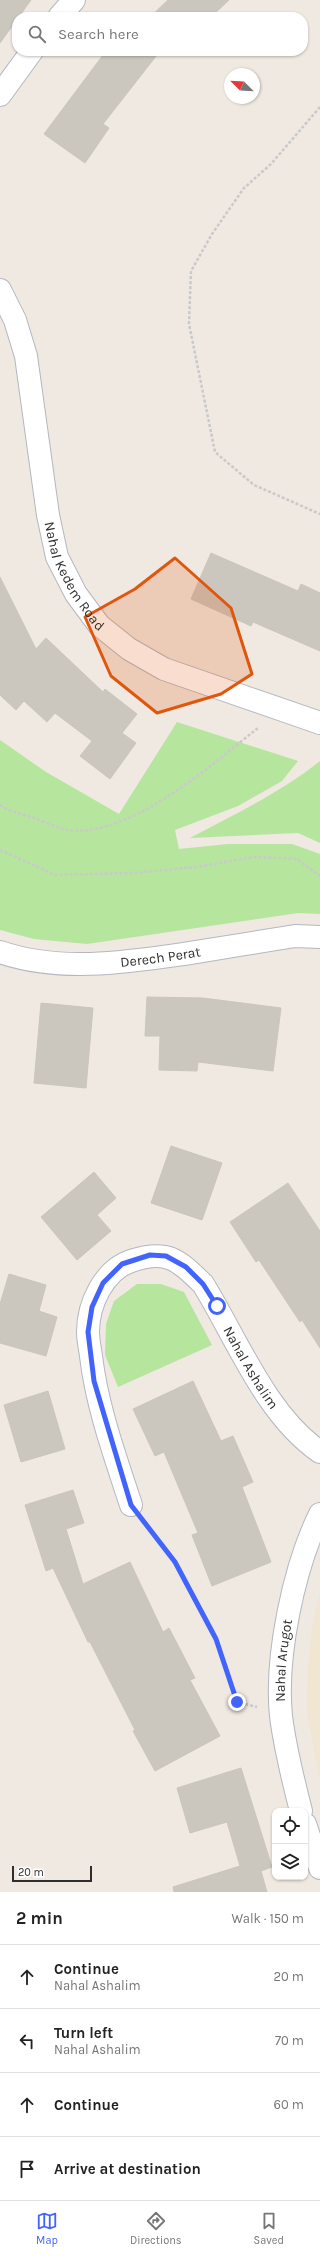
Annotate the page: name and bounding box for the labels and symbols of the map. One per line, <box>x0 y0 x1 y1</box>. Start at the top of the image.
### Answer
north arrow <box>224 68 260 104</box>
street label: Nahal Kedem Road <box>41 520 108 634</box>
street label: Derech Perat <box>119 943 202 971</box>
route start <box>208 1297 226 1315</box>
street label: Nahal Ashalim <box>220 1323 282 1412</box>
street label: Nahal Arugot <box>271 1618 296 1702</box>
route end <box>228 1693 246 1711</box>
scale bar <box>12 1864 92 1883</box>

